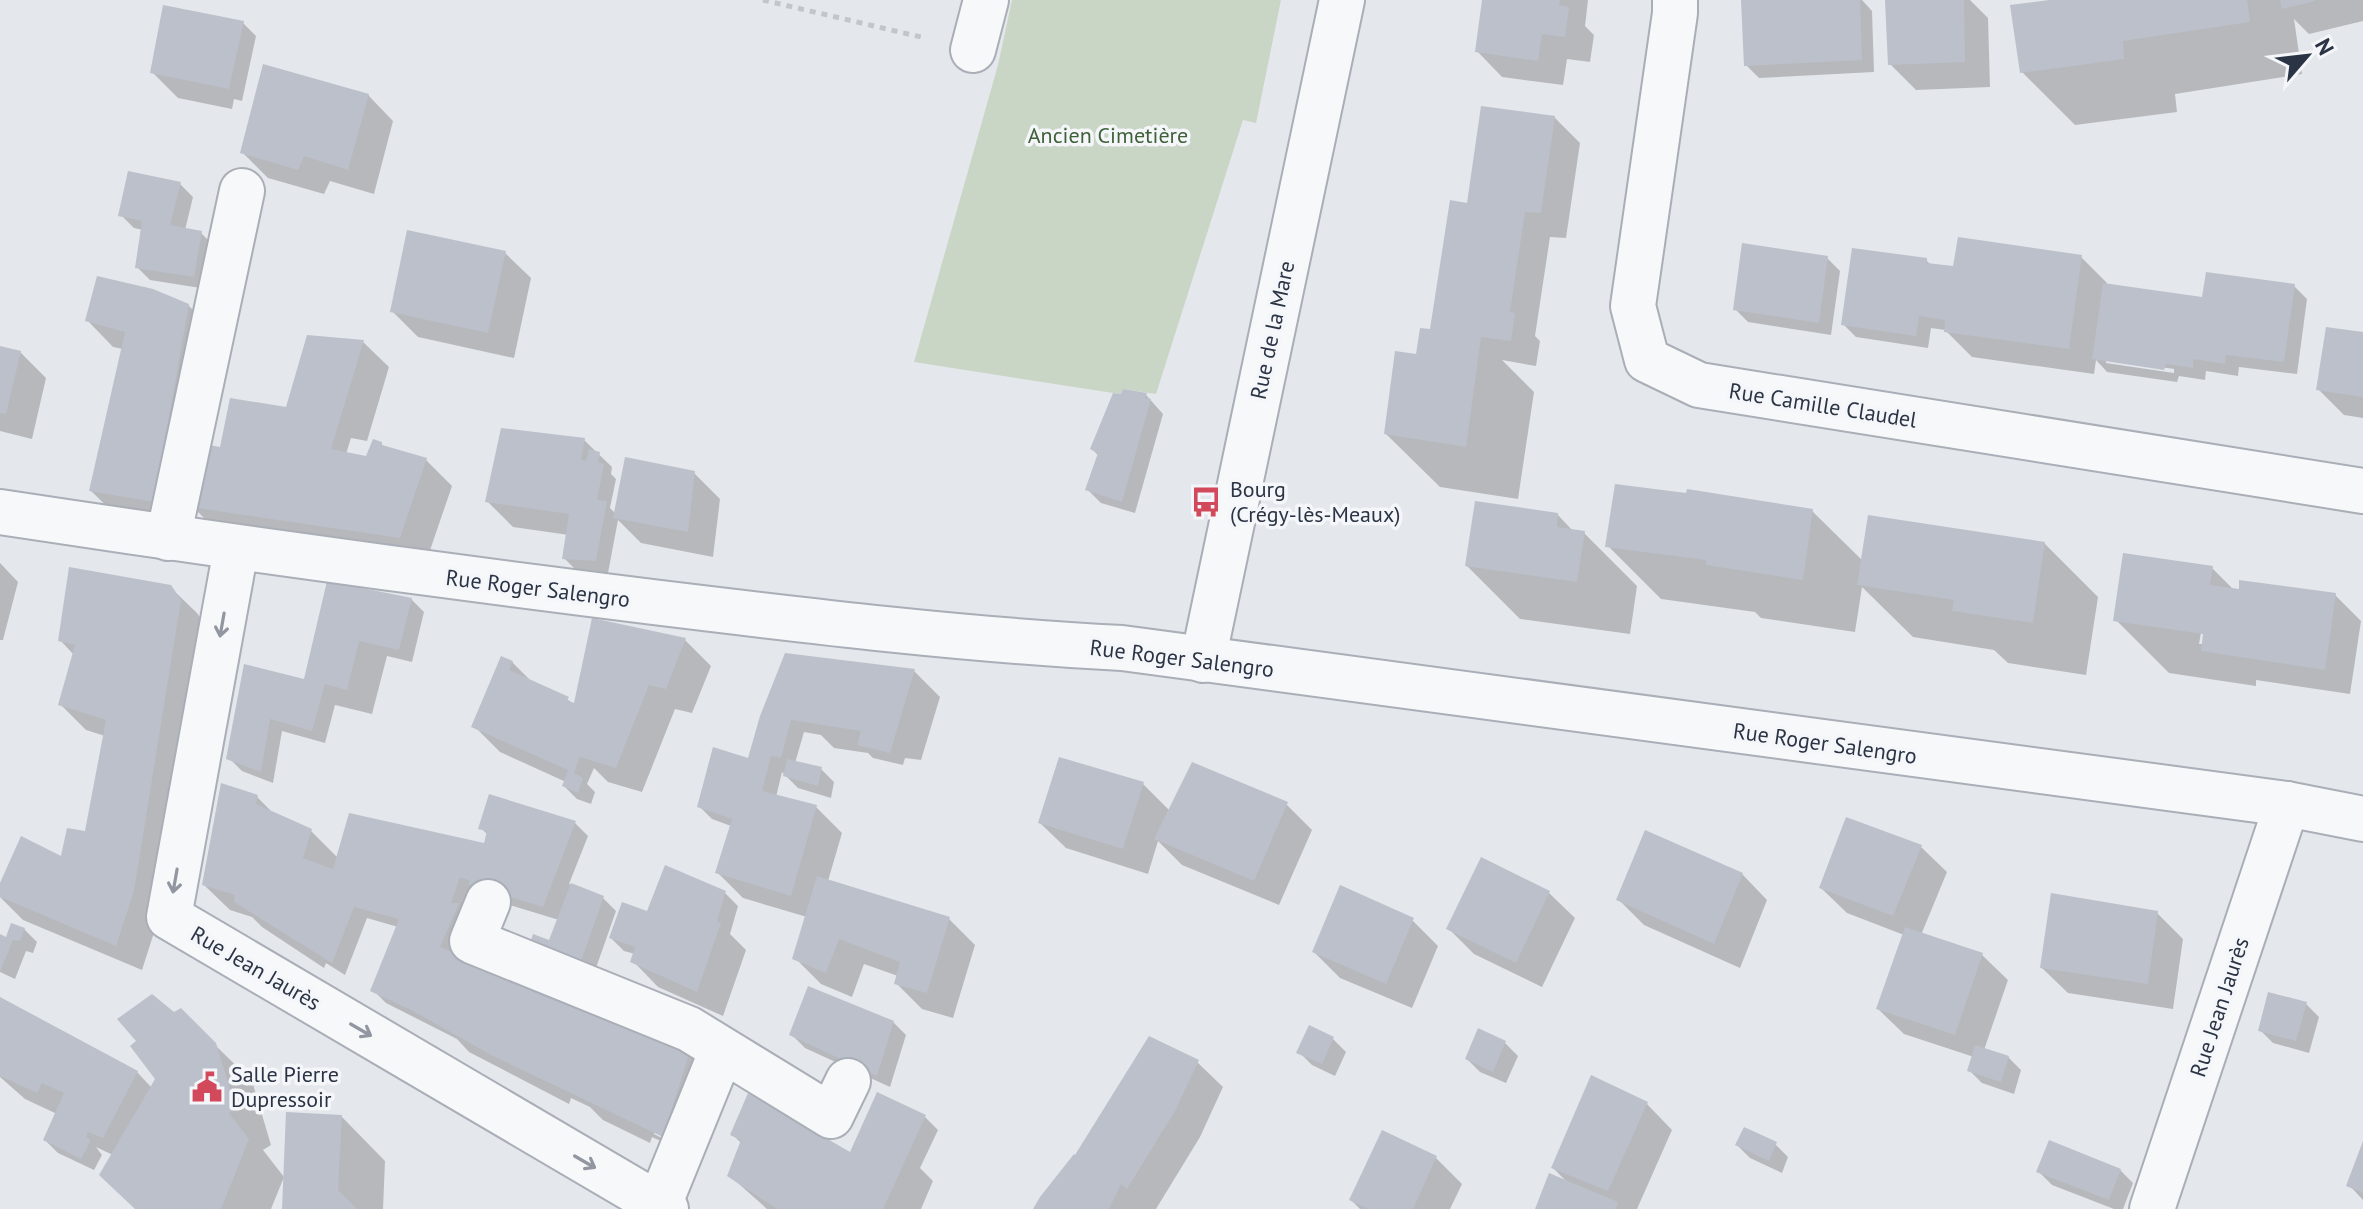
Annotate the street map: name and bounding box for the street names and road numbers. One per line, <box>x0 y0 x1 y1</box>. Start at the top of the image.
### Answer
street label: Rue de la Mare <box>1244 258 1300 402</box>
street label: Rue Camille Claudel <box>1727 376 1919 434</box>
street label: Rue Roger Salengro <box>444 563 632 613</box>
street label: Rue Roger Salengro <box>1088 633 1276 683</box>
street label: Rue Roger Salengro <box>1731 716 1919 770</box>
street label: Rue Jean Jaurès <box>186 920 326 1016</box>
street label: Rue Jean Jaurès <box>2183 934 2255 1080</box>

